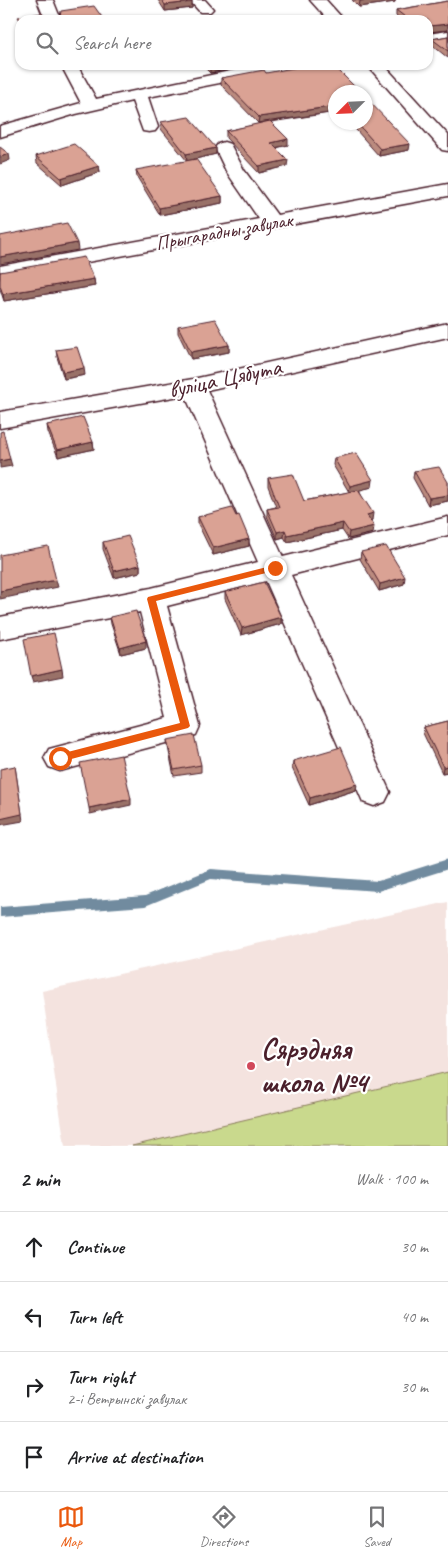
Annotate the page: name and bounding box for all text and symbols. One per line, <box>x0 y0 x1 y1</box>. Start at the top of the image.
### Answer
search box <box>15 15 433 70</box>
icon: search <box>33 29 61 57</box>
text: Search here <box>73 31 150 55</box>
north arrow <box>328 85 373 130</box>
street label: Прыгарадны завулак <box>154 207 296 257</box>
street label: вуліца Цябута <box>166 351 286 405</box>
route end <box>264 557 287 580</box>
route start <box>49 747 72 770</box>
place label: Сярэдняя школа №4 <box>261 1031 371 1101</box>
marker: Сярэдняя школа №4 <box>245 1060 257 1072</box>
text: 2 min <box>20 1166 60 1192</box>
text: Walk · 100 m <box>356 1169 428 1189</box>
icon: ahead <box>20 1233 48 1261</box>
text: Continue <box>67 1235 124 1259</box>
text: 30 m <box>401 1237 428 1257</box>
icon: left <box>20 1303 48 1331</box>
text: Turn left <box>67 1305 122 1329</box>
text: 40 m <box>401 1307 428 1327</box>
text: Turn right <box>67 1365 134 1389</box>
icon: right <box>20 1373 48 1401</box>
text: 30 m <box>401 1377 428 1397</box>
text: 2-і Ветрынскі завулак <box>67 1389 186 1409</box>
icon: arrive <box>20 1443 48 1471</box>
text: Arrive at destination <box>67 1445 203 1469</box>
tab: Map <box>57 1503 85 1550</box>
tab: Directions <box>200 1503 248 1550</box>
tab: Saved <box>363 1503 391 1550</box>

